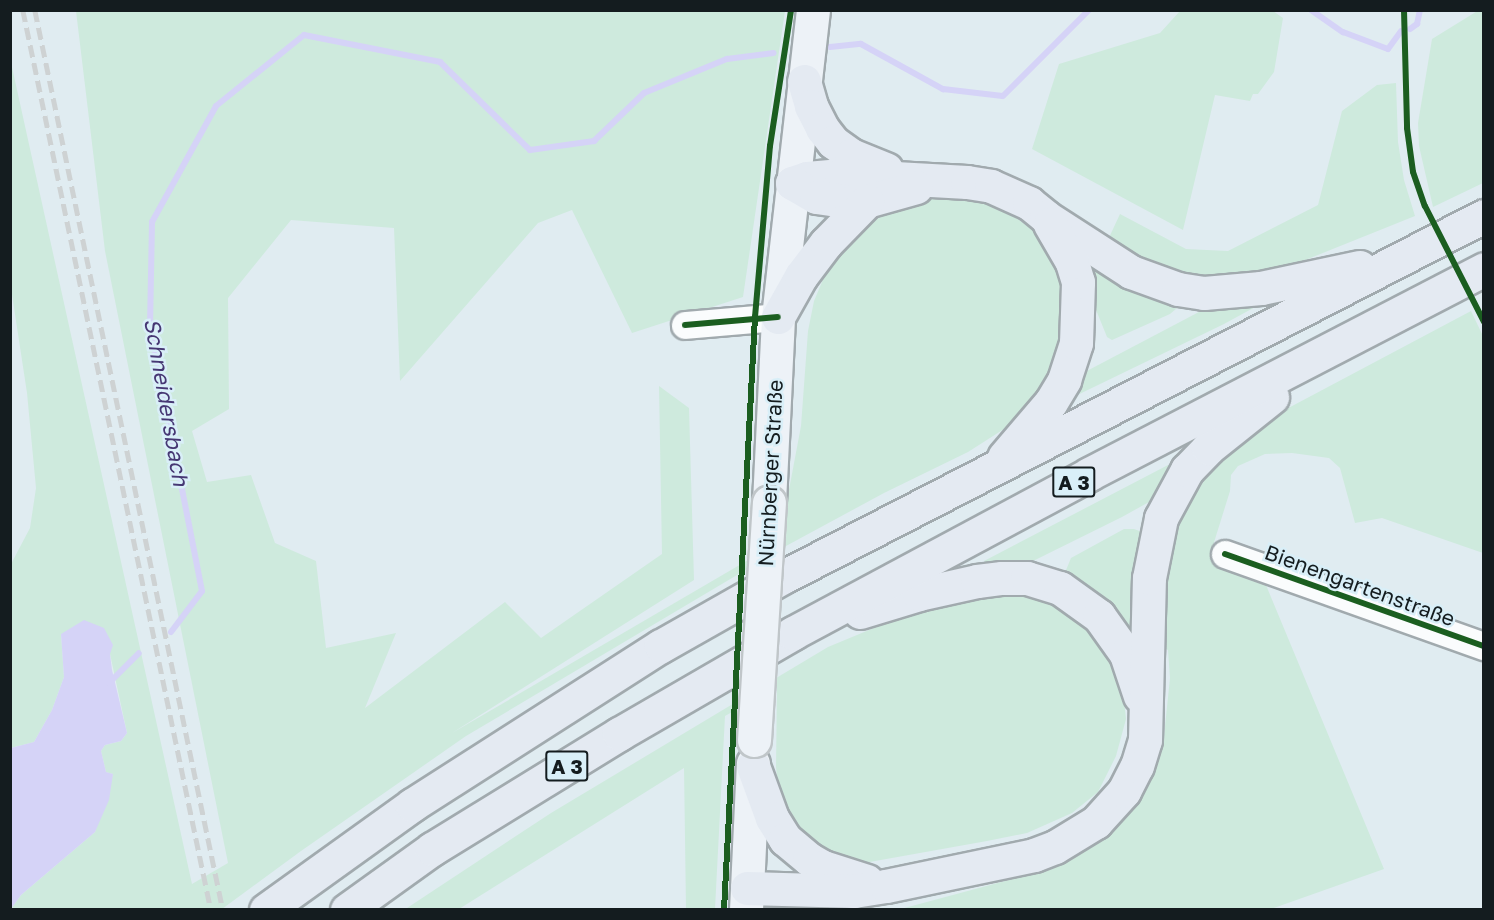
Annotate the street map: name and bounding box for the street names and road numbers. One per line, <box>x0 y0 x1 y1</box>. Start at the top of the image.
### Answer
street label: Nürnberger Straße <box>753 379 787 567</box>
road number: A 3 <box>1052 465 1096 499</box>
street label: Bienengartenstraße <box>1261 539 1459 631</box>
road number: A 3 <box>544 749 590 783</box>

